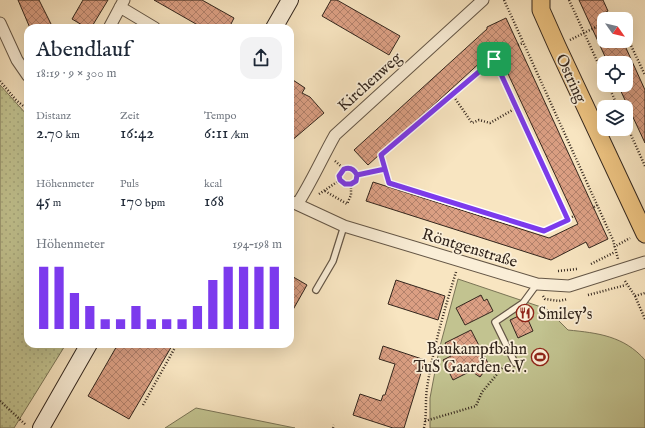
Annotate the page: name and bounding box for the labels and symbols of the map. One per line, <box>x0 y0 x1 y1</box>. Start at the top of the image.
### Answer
north arrow <box>597 12 633 48</box>
pin <box>477 42 511 76</box>
street label: Kirchenweg <box>334 48 407 116</box>
street label: Ostring <box>550 51 590 107</box>
street label: Röntgenstraße <box>419 225 520 273</box>
restaurant icon: Smiley's <box>515 303 535 323</box>
place label: Smiley's <box>538 305 593 325</box>
place label: Baukampfbahn TuS Gaarden e.V. <box>413 340 527 378</box>
sports icon: Baukampfbahn TuS Gaarden e.V. <box>530 347 550 367</box>

